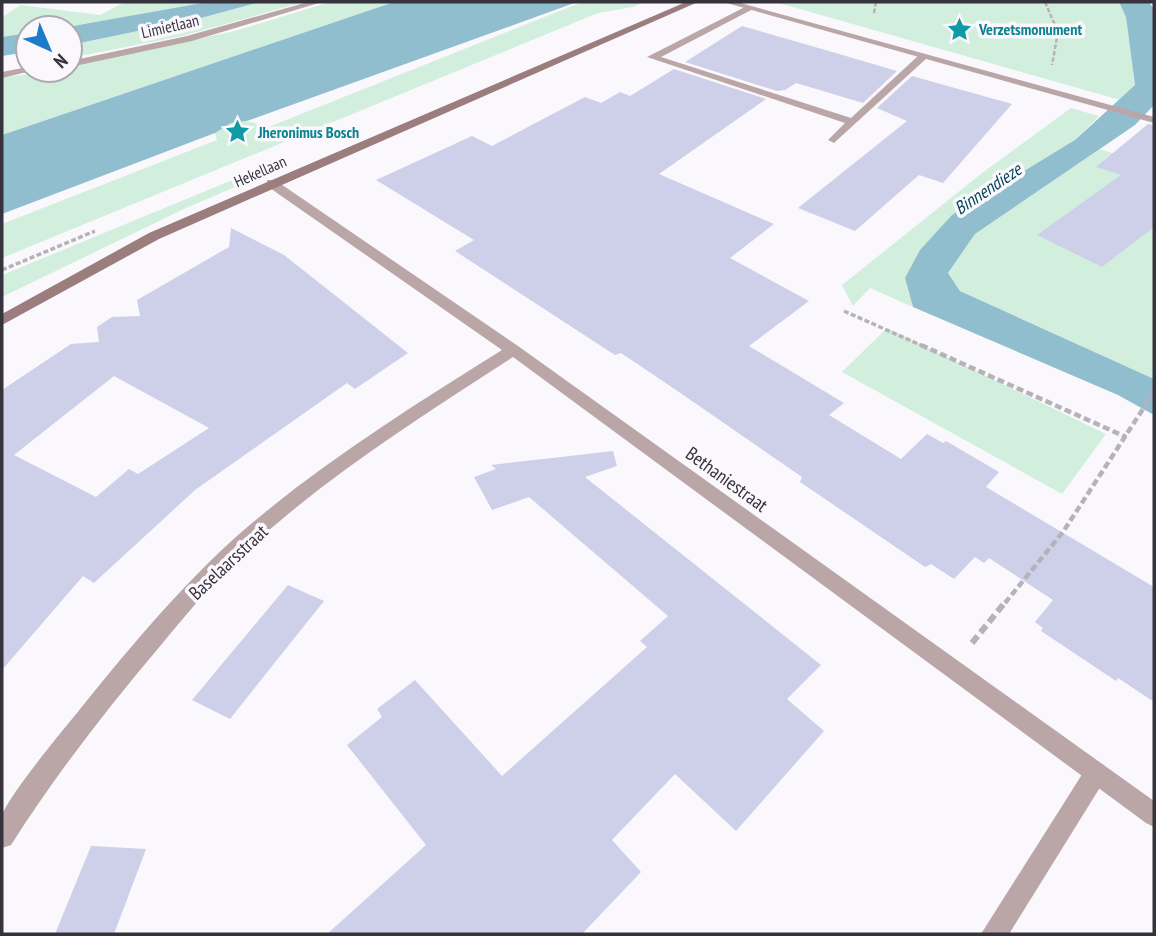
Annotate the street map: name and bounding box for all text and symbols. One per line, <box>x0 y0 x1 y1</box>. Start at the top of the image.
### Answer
street label: Limietlaan <box>139 10 201 42</box>
north arrow <box>14 14 84 84</box>
place icon: Verzetsmonument <box>945 15 973 43</box>
place label: Verzetsmonument <box>978 19 1082 39</box>
text: N <box>49 49 73 73</box>
place icon: Jheronimus Bosch <box>224 118 252 146</box>
place label: Jheronimus Bosch <box>257 122 359 142</box>
street label: Hekellaan <box>231 151 289 191</box>
water label: Binnendieze <box>950 157 1027 219</box>
street label: Bethaniestraat <box>681 441 773 517</box>
street label: Baselaarsstraat <box>183 519 273 605</box>

